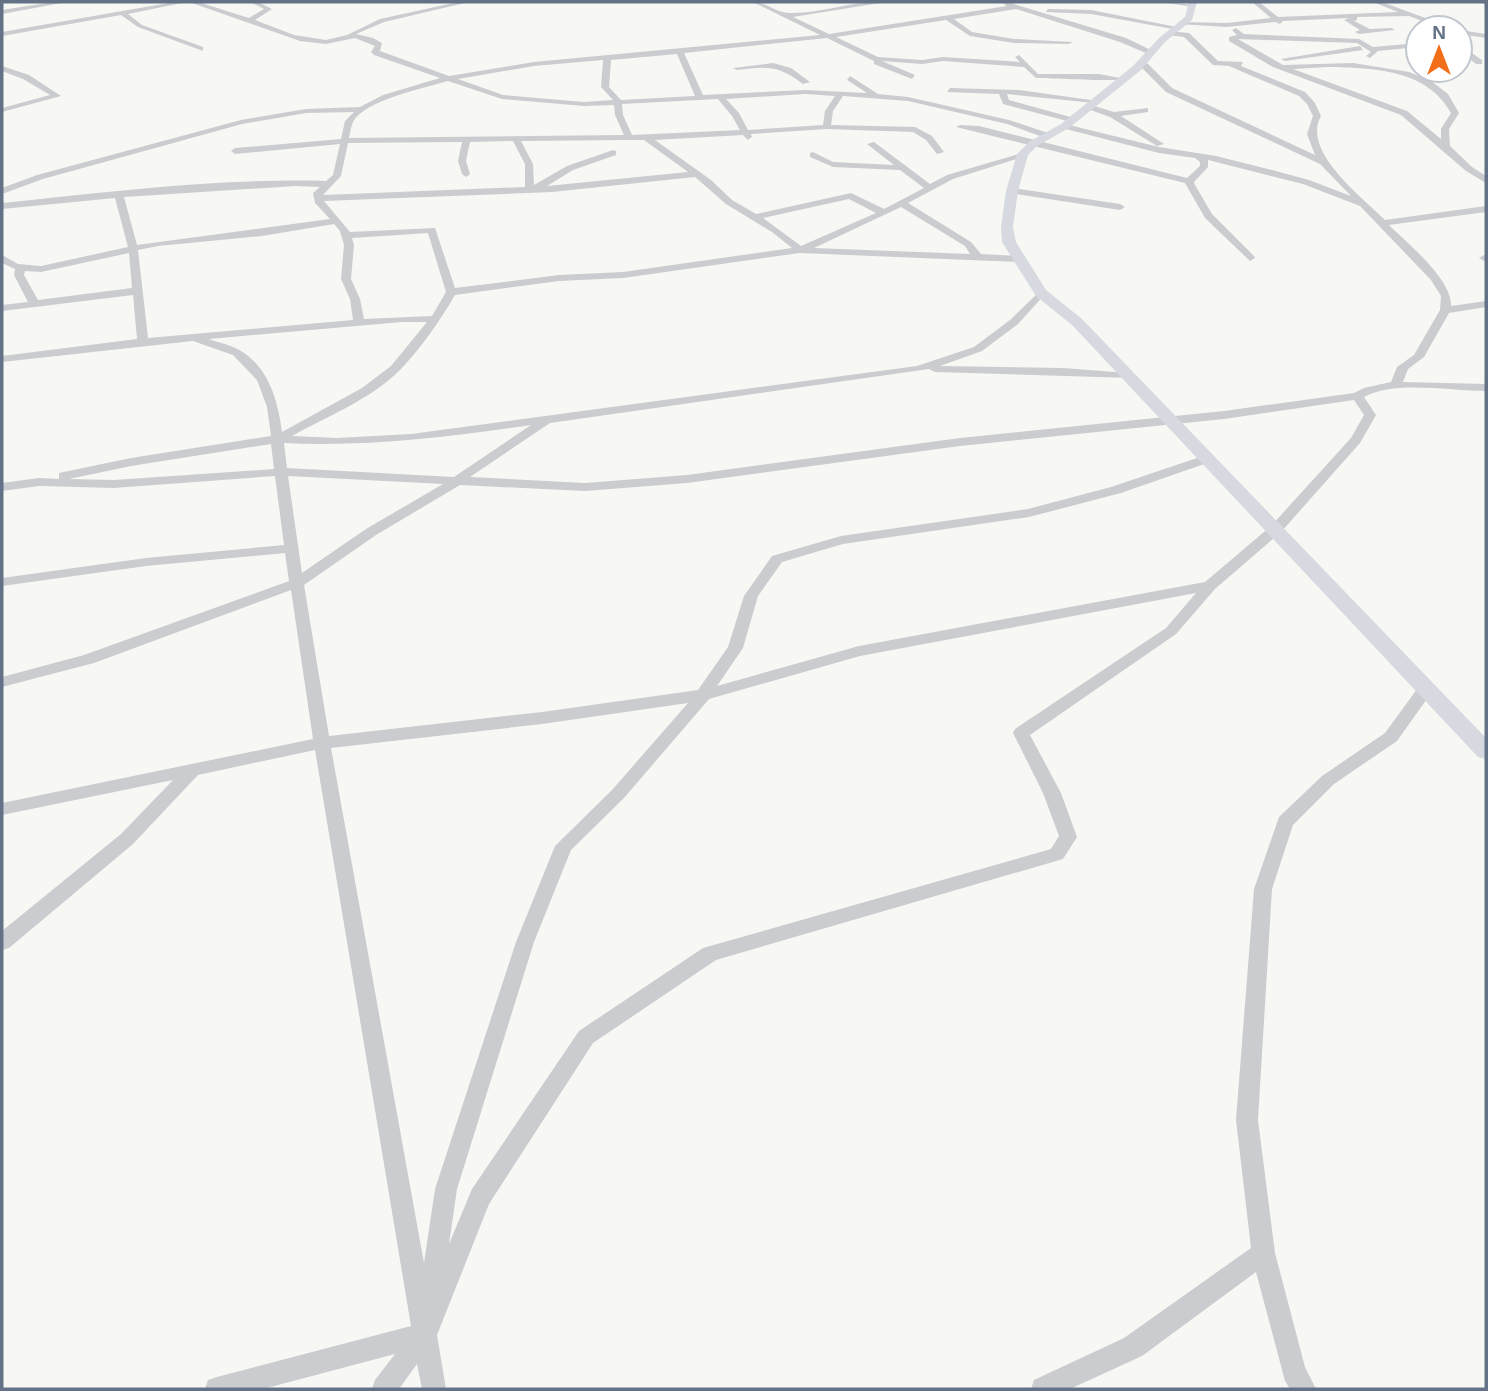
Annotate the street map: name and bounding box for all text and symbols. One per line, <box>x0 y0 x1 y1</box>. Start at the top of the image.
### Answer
north arrow <box>1404 14 1474 84</box>
text: N <box>1432 22 1446 43</box>

